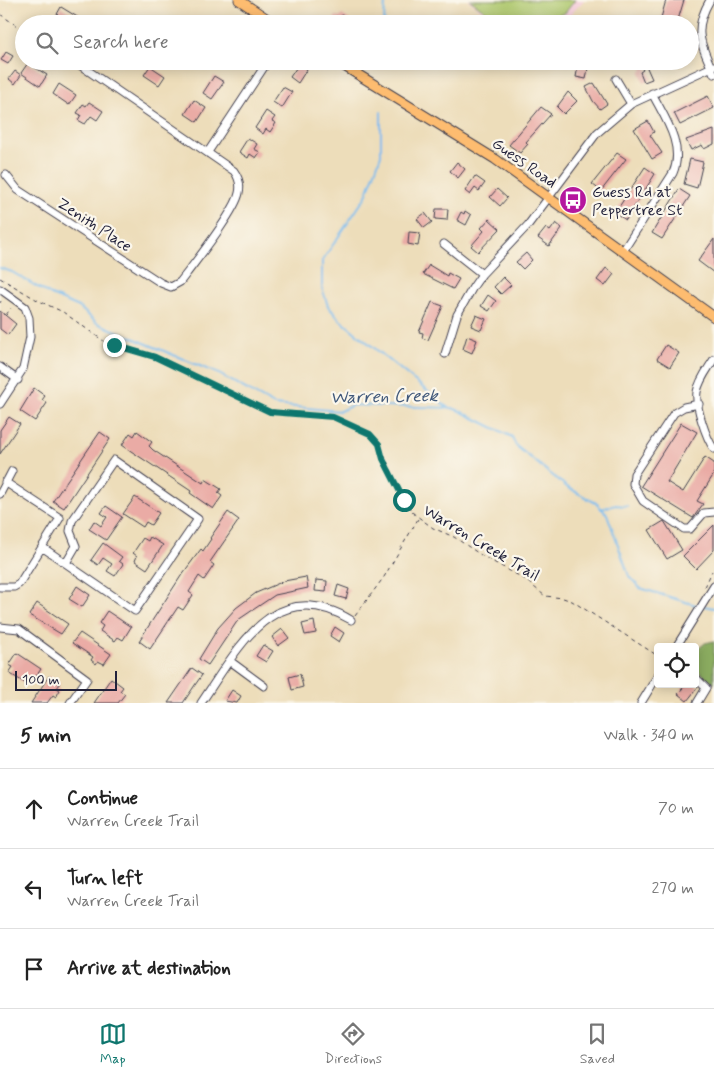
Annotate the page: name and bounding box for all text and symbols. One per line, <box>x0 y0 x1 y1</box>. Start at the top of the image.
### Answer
search box <box>15 15 699 70</box>
icon: search <box>33 29 61 57</box>
text: Search here <box>73 30 169 55</box>
street label: Guess Road <box>487 133 561 193</box>
place label: Guess Rd at Peppertree St <box>592 182 682 221</box>
bus stop icon: Guess Rd at Peppertree St <box>558 185 588 215</box>
street label: Zenith Place <box>53 193 136 257</box>
route end <box>103 334 126 357</box>
water label: Warren Creek <box>330 384 439 410</box>
route start <box>393 489 416 512</box>
street label: Warren Creek Trail <box>419 500 543 586</box>
map controls <box>654 643 699 688</box>
button: locate <box>654 643 699 688</box>
scale bar <box>15 668 118 691</box>
text: 100 m <box>22 671 60 689</box>
text: 5 min <box>20 722 72 750</box>
text: Walk · 340 m <box>604 725 694 746</box>
text: Continue <box>67 786 138 811</box>
icon: ahead <box>20 795 48 823</box>
text: 70 m <box>658 798 694 819</box>
text: Warren Creek Trail <box>67 811 199 832</box>
text: Turn left <box>67 866 143 891</box>
icon: left <box>20 875 48 903</box>
text: 270 m <box>651 878 694 899</box>
text: Warren Creek Trail <box>67 891 199 912</box>
icon: arrive <box>20 955 48 983</box>
text: Arrive at destination <box>67 956 231 981</box>
tab: Map <box>99 1020 127 1068</box>
tab: Directions <box>325 1020 382 1068</box>
tab: Saved <box>580 1020 615 1068</box>

